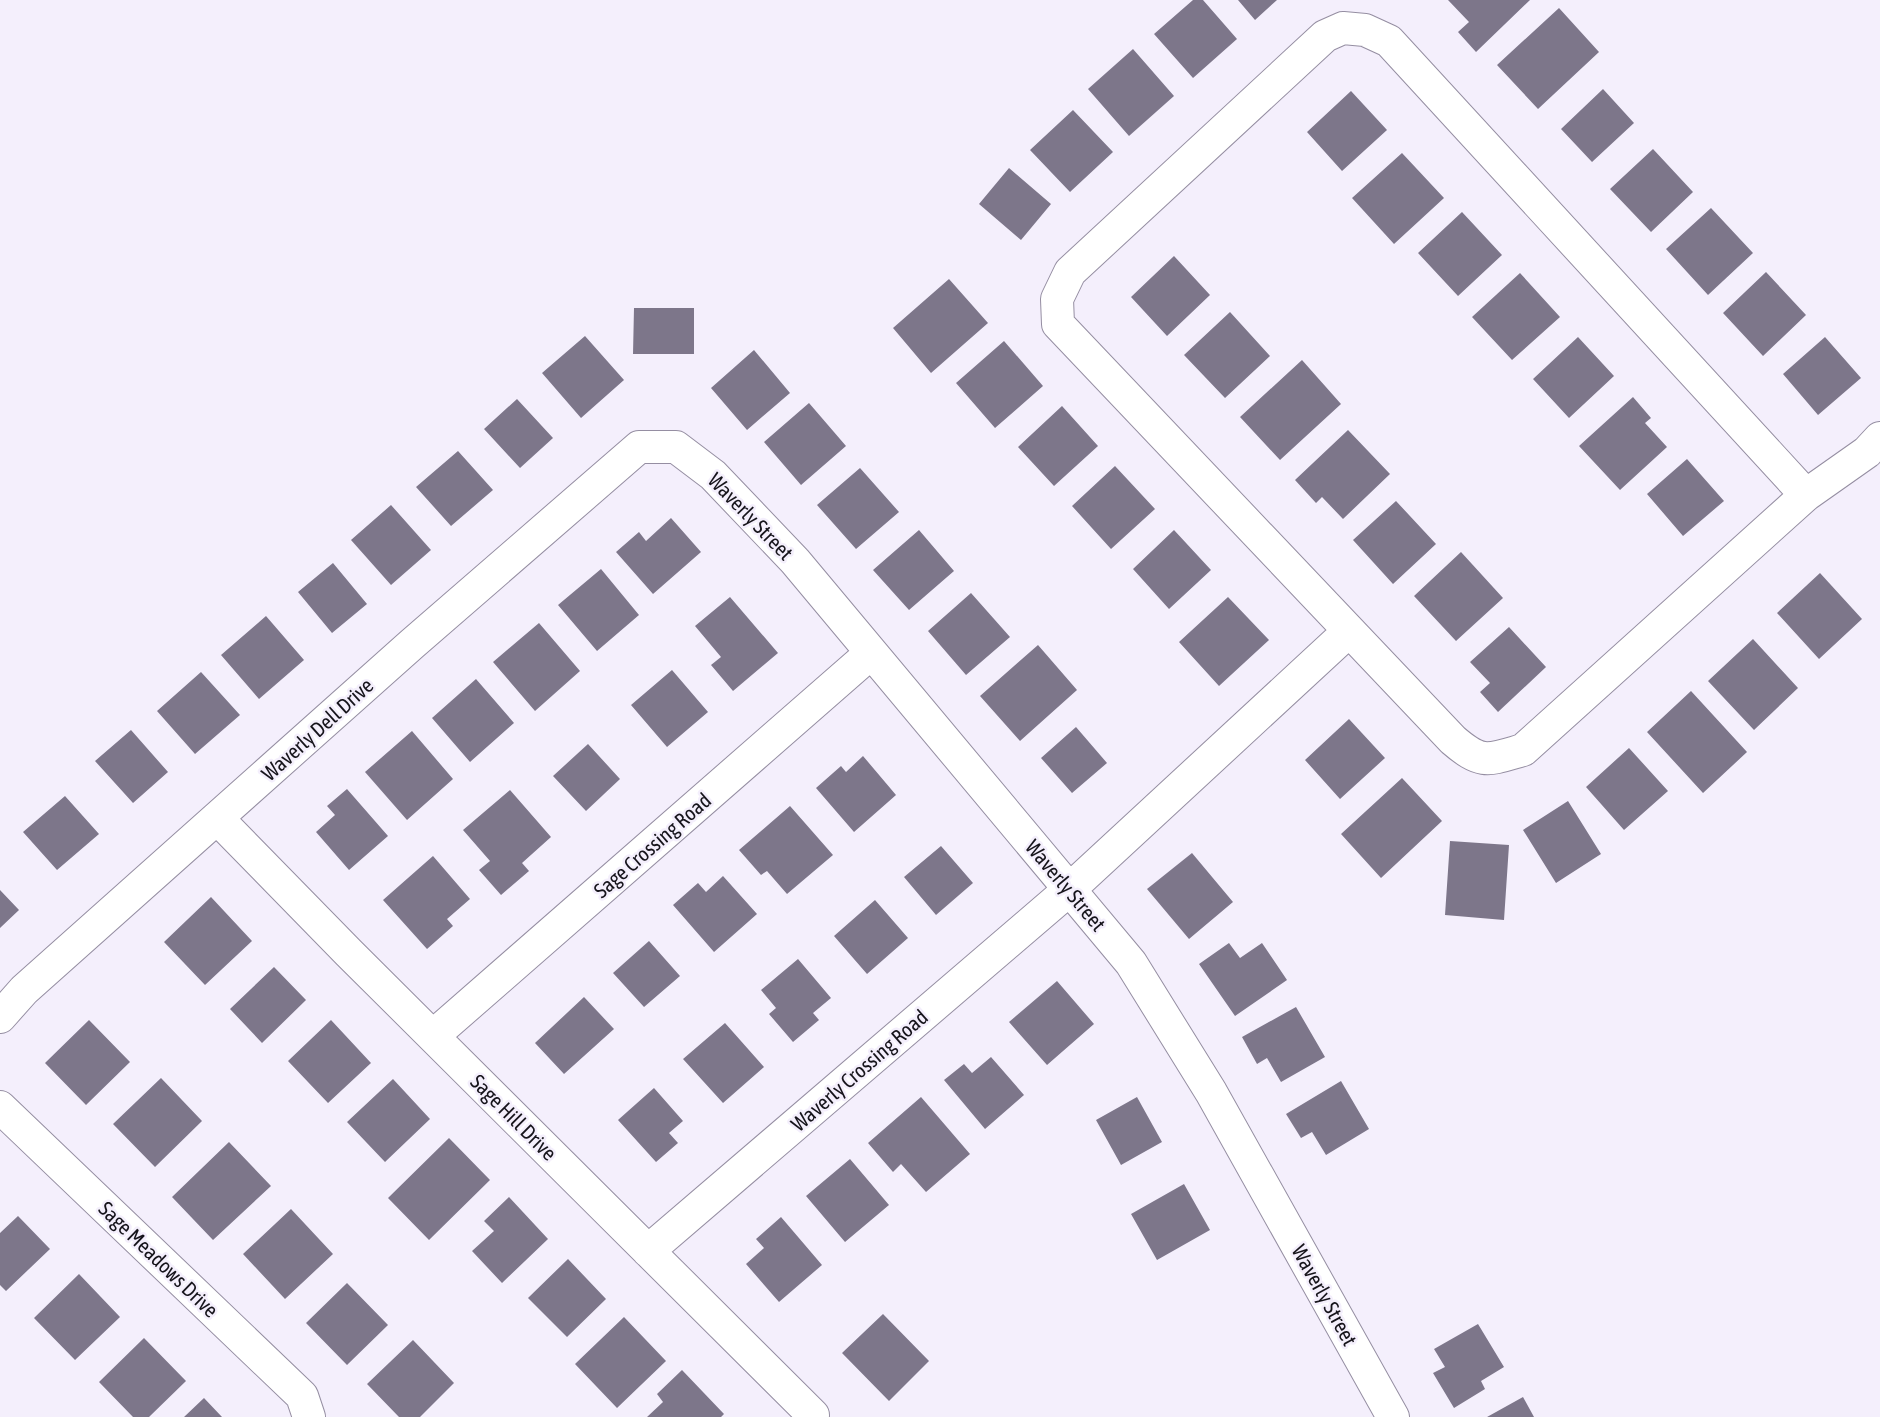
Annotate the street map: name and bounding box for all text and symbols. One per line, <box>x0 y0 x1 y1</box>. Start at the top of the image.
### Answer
street label: Waverly Street <box>704 468 798 564</box>
street label: Waverly Dell Drive <box>256 673 378 785</box>
street label: Sage Crossing Road <box>589 788 715 902</box>
street label: Waverly Street <box>1021 835 1111 935</box>
street label: Waverly Crossing Road <box>786 1004 932 1136</box>
street label: Sage Hill Drive <box>466 1069 562 1165</box>
street label: Sage Meadows Drive <box>94 1196 224 1322</box>
street label: Waverly Street <box>1287 1240 1363 1350</box>

